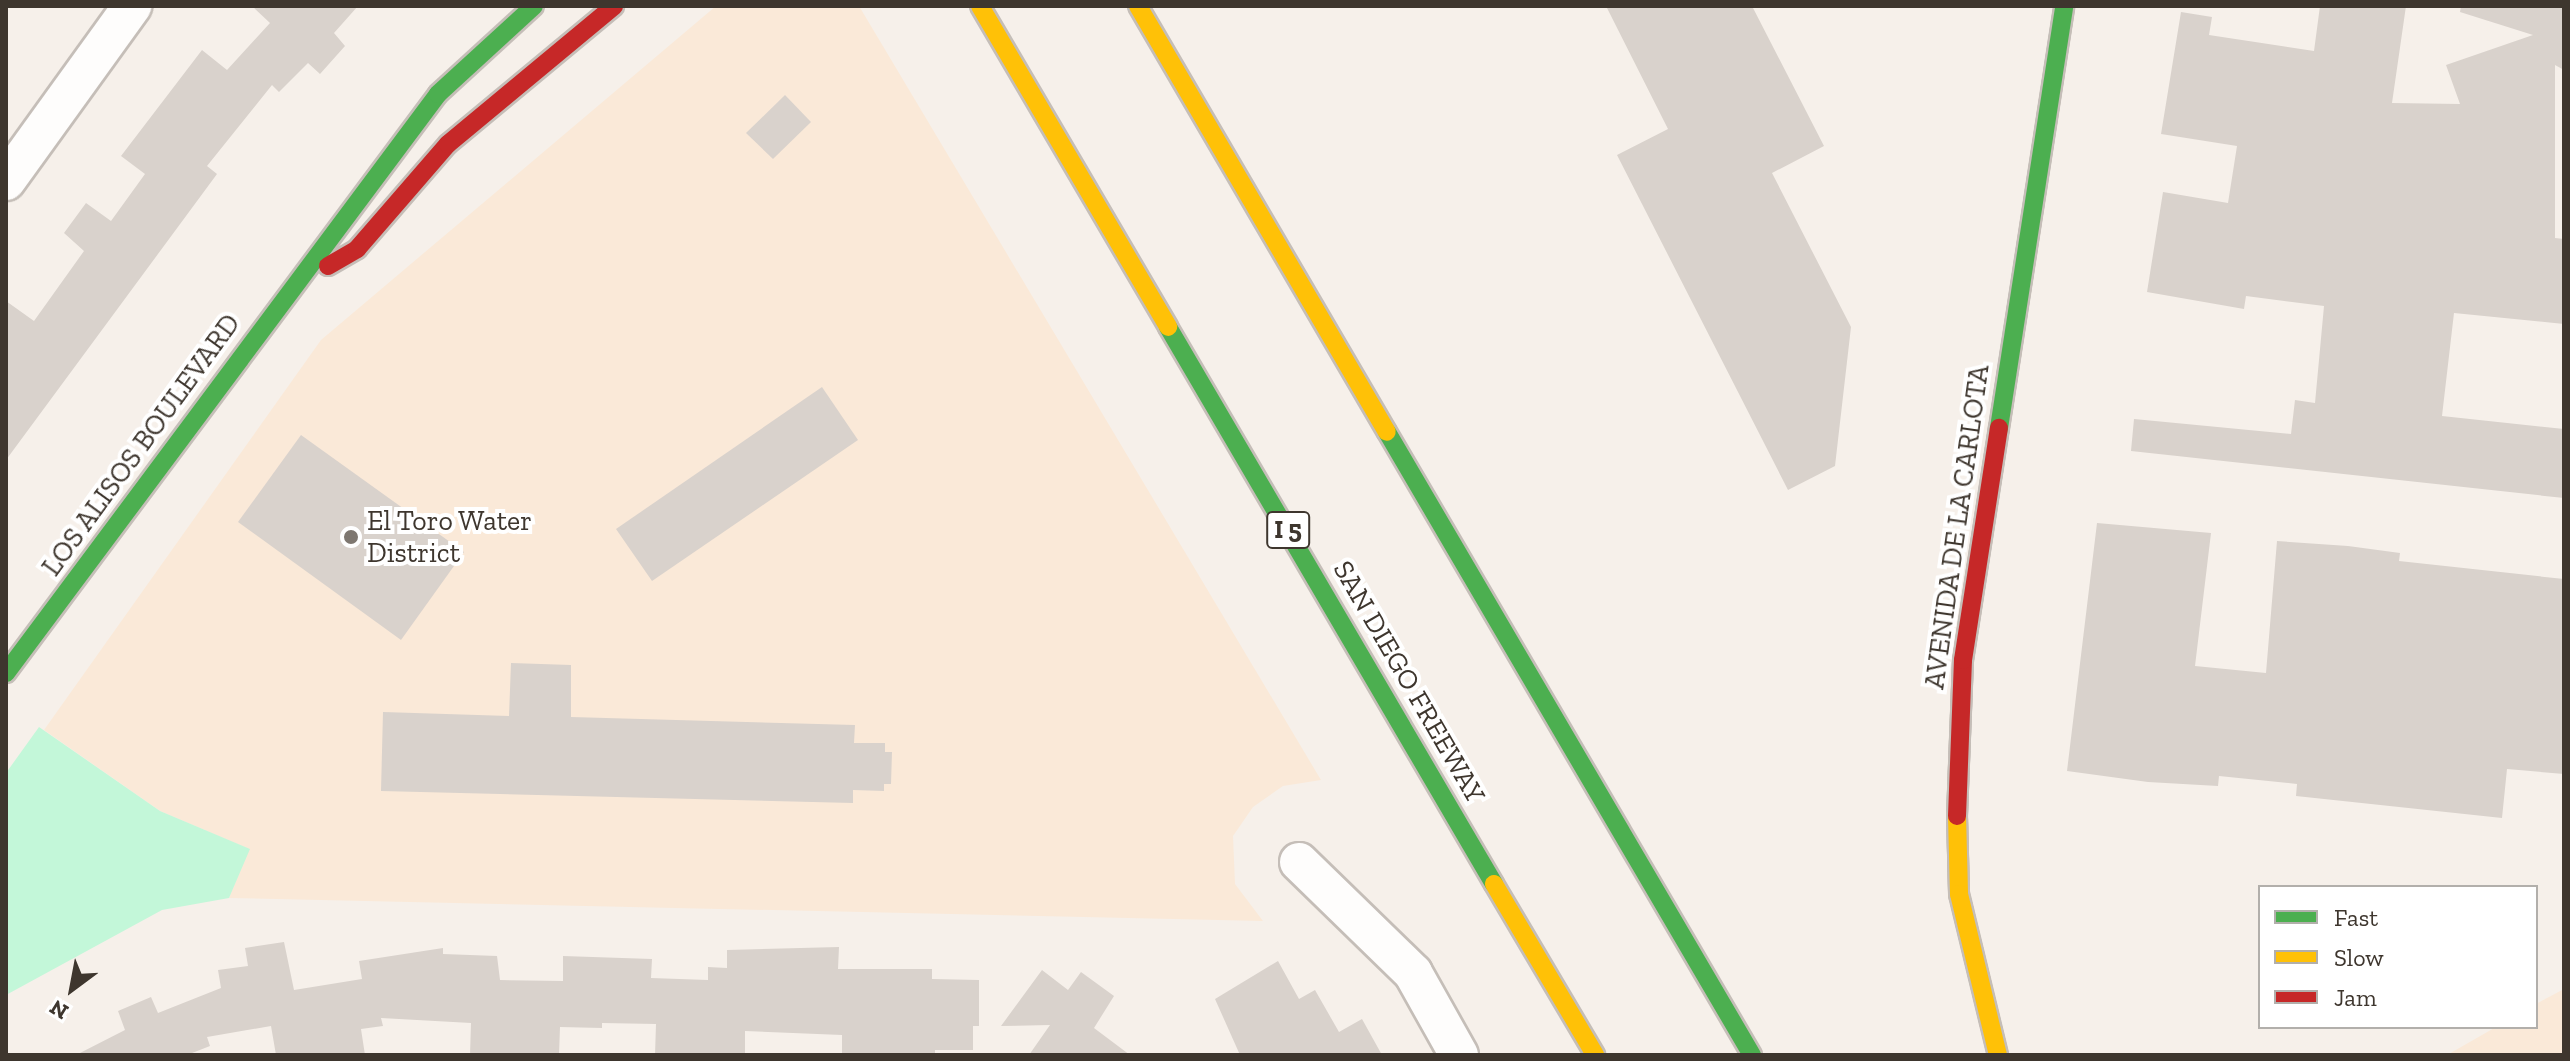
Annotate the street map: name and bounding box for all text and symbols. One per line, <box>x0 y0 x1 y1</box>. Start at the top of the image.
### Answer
street label: LOS ALISOS BOULEVARD <box>34 307 248 583</box>
street label: AVENIDA DE LA CARLOTA <box>1917 362 1997 692</box>
place label: El Toro Water District <box>367 504 533 570</box>
road number: I 5 <box>1266 508 1310 552</box>
marker: El Toro Water District <box>342 528 360 546</box>
street label: SAN DIEGO FREEWAY <box>1326 555 1492 809</box>
legend <box>2258 885 2538 1029</box>
text: Fast <box>2334 903 2378 932</box>
text: Slow <box>2334 943 2384 972</box>
north arrow <box>32 949 112 1029</box>
text: Jam <box>2334 983 2377 1012</box>
text: N <box>45 994 73 1026</box>

